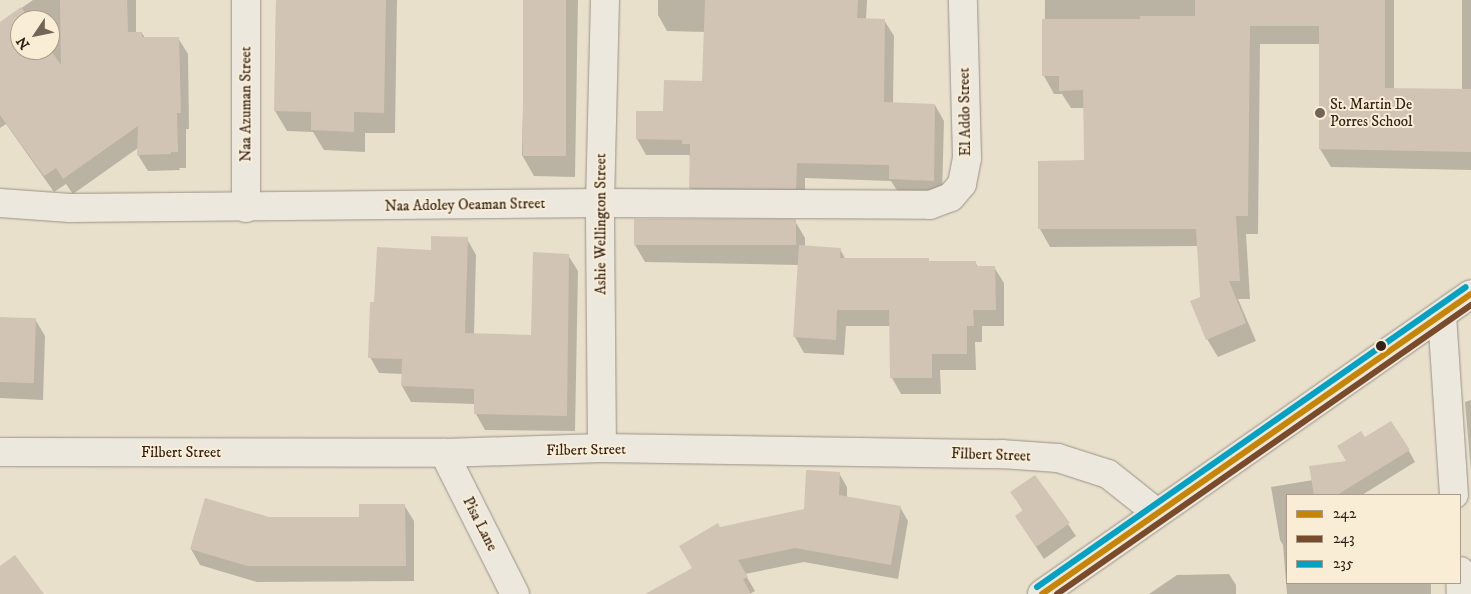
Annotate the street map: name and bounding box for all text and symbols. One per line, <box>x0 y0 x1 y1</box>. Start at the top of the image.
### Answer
north arrow <box>10 10 60 60</box>
text: N <box>13 33 34 53</box>
street label: Naa Azuman Street <box>237 46 255 162</box>
street label: El Addo Street <box>955 67 975 157</box>
place label: St. Martin De Porres School <box>1330 95 1412 130</box>
marker: St. Martin De Porres School <box>1314 107 1326 119</box>
street label: Ashie Wellington Street <box>592 153 610 295</box>
street label: Naa Adoley Oeaman Street <box>385 195 545 215</box>
unlabelled marker <box>1376 341 1386 351</box>
street label: Filbert Street <box>546 440 626 460</box>
street label: Filbert Street <box>141 444 221 462</box>
street label: Filbert Street <box>951 445 1031 465</box>
street label: Pisa Lane <box>459 494 501 554</box>
legend <box>1286 494 1461 584</box>
text: 242 <box>1333 504 1356 523</box>
text: 243 <box>1333 529 1355 548</box>
text: 235 <box>1333 554 1353 573</box>

